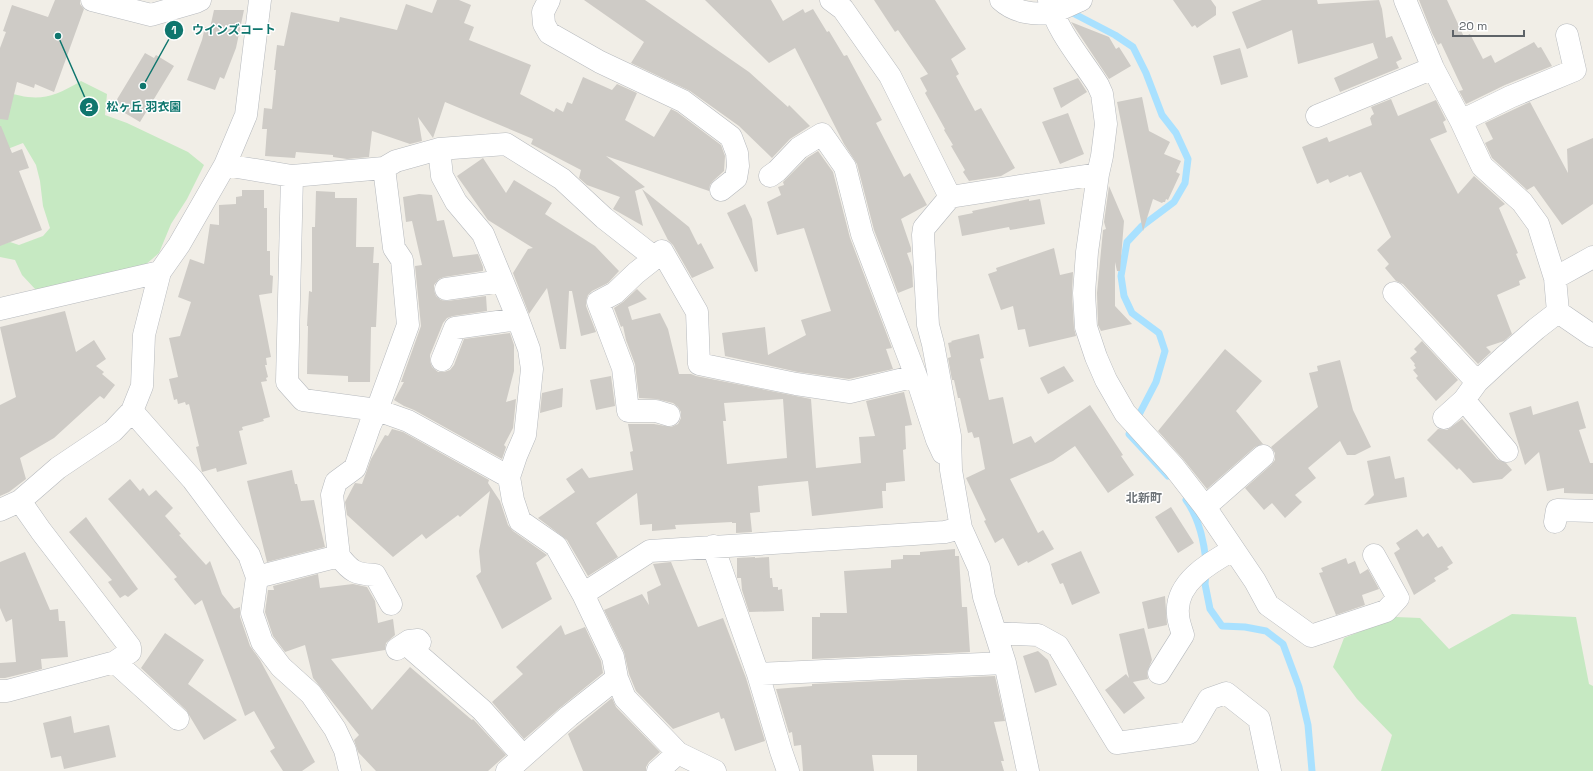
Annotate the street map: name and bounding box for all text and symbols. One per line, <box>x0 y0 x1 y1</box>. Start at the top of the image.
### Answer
scale bar <box>1453 12 1524 38</box>
callout: ウインズコート <box>164 18 284 42</box>
text: 20 m <box>1459 18 1487 34</box>
text: 1 <box>171 22 177 38</box>
text: ウインズコート <box>192 22 276 38</box>
callout: 松ヶ丘 羽衣園 <box>79 95 190 119</box>
text: 2 <box>85 99 93 115</box>
text: 松ヶ丘 羽衣園 <box>106 99 182 115</box>
district label: 北新町 <box>1126 490 1162 506</box>

